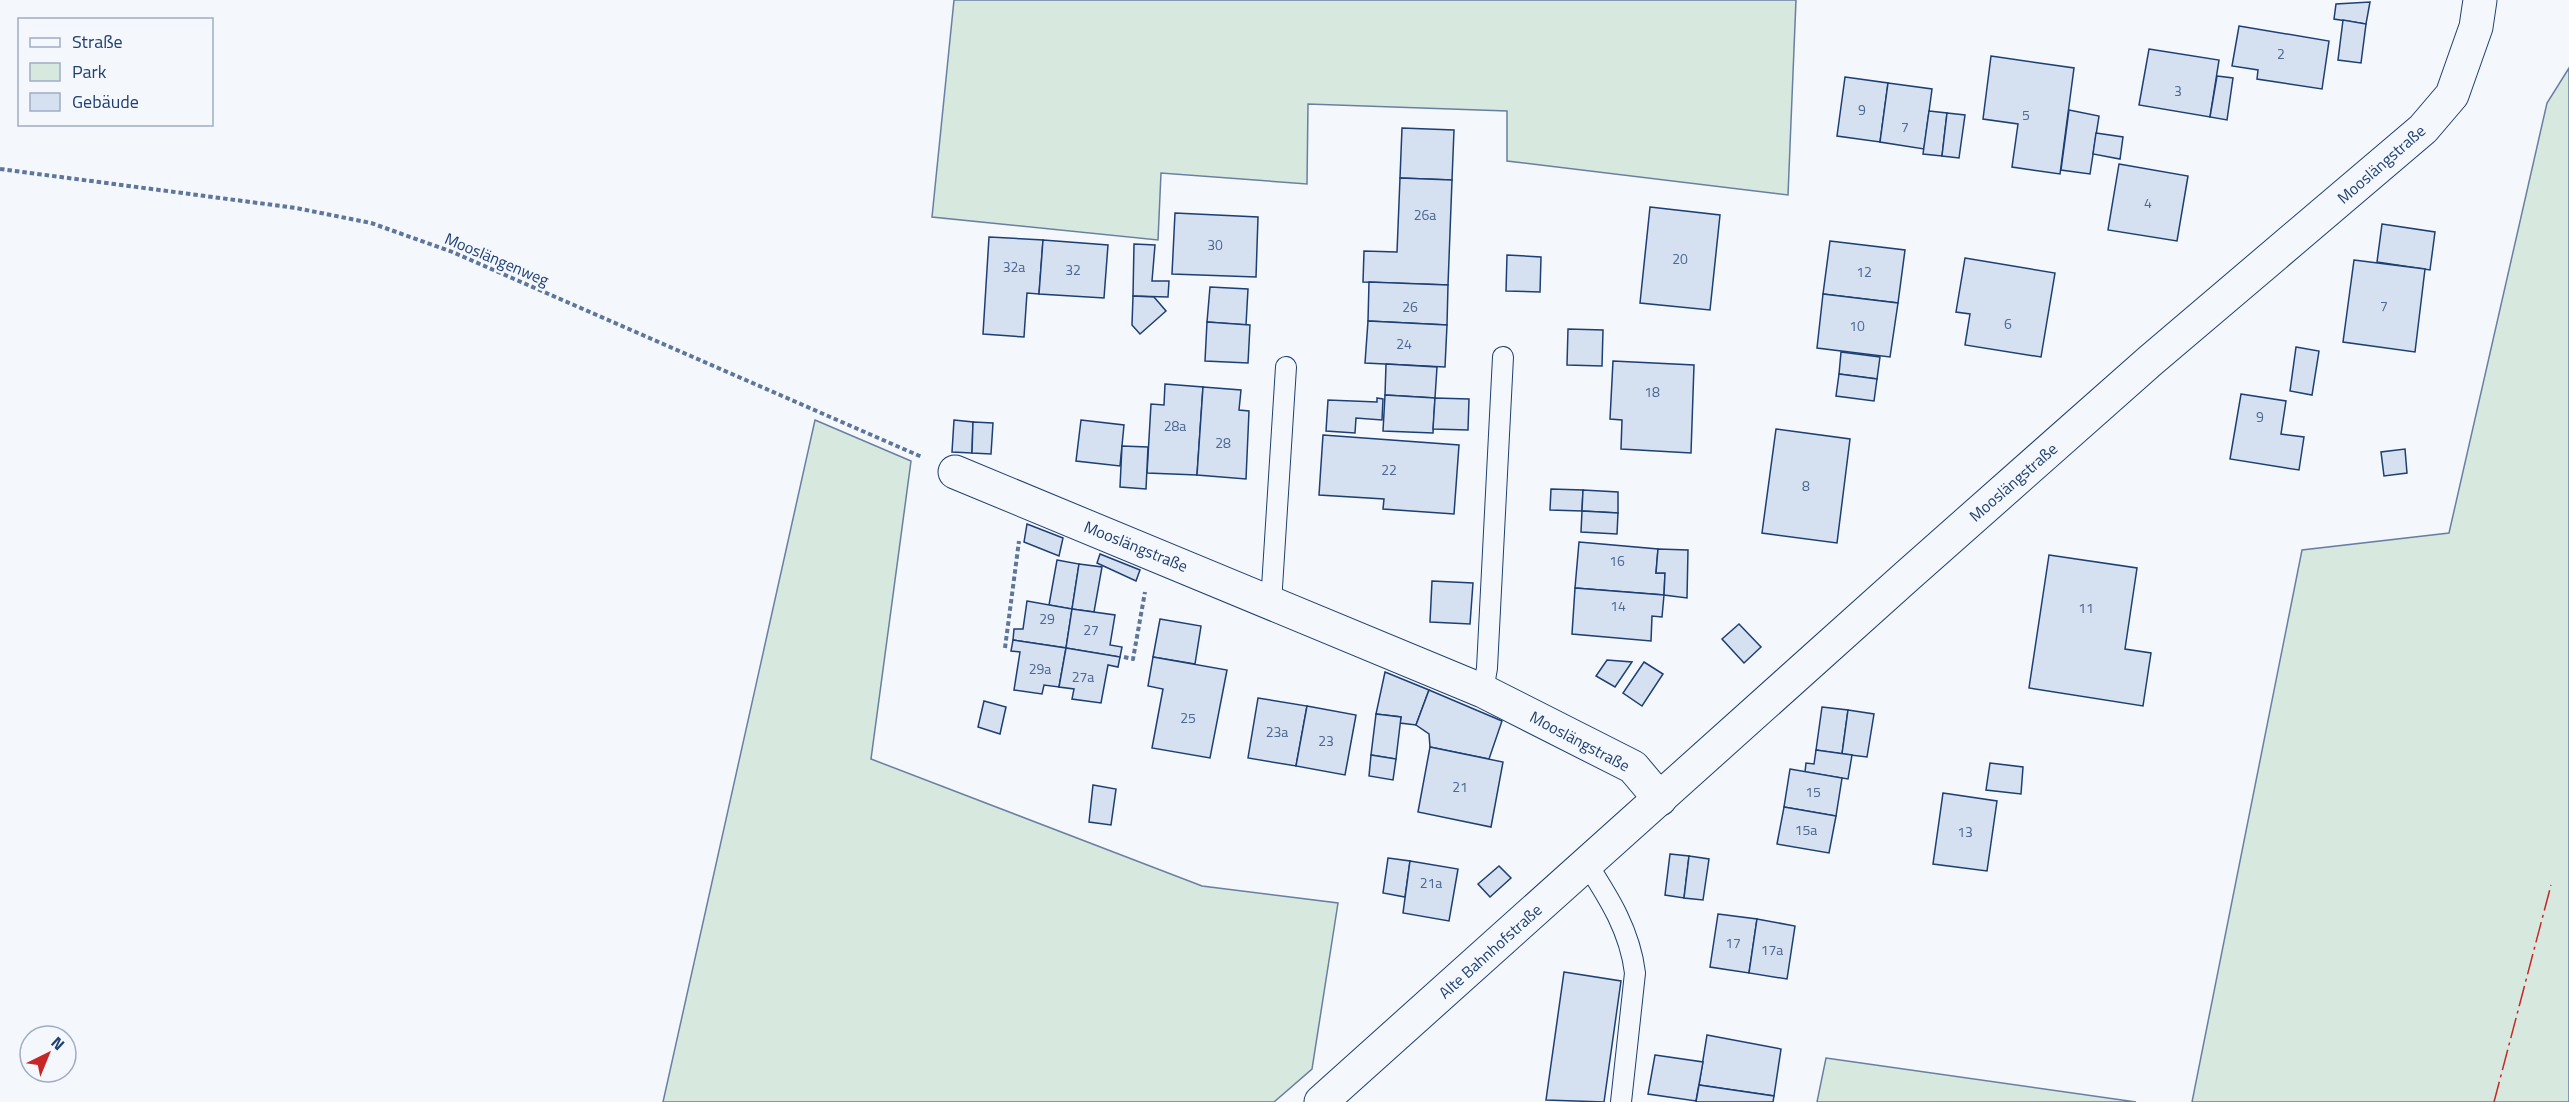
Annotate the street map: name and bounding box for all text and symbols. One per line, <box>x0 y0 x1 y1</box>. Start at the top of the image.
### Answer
legend <box>18 18 213 126</box>
text: Straße <box>72 28 123 55</box>
house number: 2 <box>2277 43 2285 64</box>
text: Park <box>72 58 107 85</box>
house number: 3 <box>2174 80 2182 101</box>
text: Gebäude <box>72 88 139 115</box>
house number: 9 <box>1858 99 1866 120</box>
house number: 5 <box>2022 104 2030 125</box>
house number: 7 <box>1901 116 1909 137</box>
street label: Mooslängstraße <box>2332 119 2430 209</box>
house number: 4 <box>2144 192 2152 213</box>
house number: 26a <box>1414 204 1436 225</box>
street label: Mooslängenweg <box>441 226 553 292</box>
house number: 30 <box>1207 234 1223 255</box>
house number: 20 <box>1672 248 1688 269</box>
house number: 32a <box>1003 256 1025 277</box>
house number: 32 <box>1065 259 1081 280</box>
house number: 12 <box>1856 261 1872 282</box>
house number: 7 <box>2380 295 2388 316</box>
house number: 26 <box>1402 296 1418 317</box>
house number: 6 <box>2004 313 2012 334</box>
house number: 10 <box>1849 315 1865 336</box>
house number: 24 <box>1396 333 1412 354</box>
house number: 18 <box>1644 381 1660 402</box>
house number: 9 <box>2256 406 2264 427</box>
house number: 28a <box>1164 415 1186 436</box>
house number: 28 <box>1215 432 1231 453</box>
street label: Mooslängstraße <box>1964 437 2062 527</box>
house number: 22 <box>1381 459 1397 480</box>
house number: 8 <box>1802 475 1810 496</box>
street label: Mooslängstraße <box>1080 514 1192 578</box>
house number: 16 <box>1609 550 1625 571</box>
house number: 14 <box>1610 595 1626 616</box>
house number: 11 <box>2078 597 2094 618</box>
house number: 29 <box>1039 608 1055 629</box>
house number: 27 <box>1083 619 1099 640</box>
house number: 29a <box>1029 658 1051 679</box>
house number: 27a <box>1072 666 1094 687</box>
street label: Mooslängstraße <box>1526 705 1634 777</box>
house number: 25 <box>1180 707 1196 728</box>
house number: 23a <box>1266 721 1288 742</box>
house number: 23 <box>1318 730 1334 751</box>
house number: 21 <box>1452 776 1468 797</box>
house number: 15 <box>1805 781 1821 802</box>
house number: 15a <box>1795 819 1817 840</box>
house number: 13 <box>1957 821 1973 842</box>
house number: 21a <box>1420 872 1442 893</box>
street label: Alte Bahnhofstraße <box>1433 898 1547 1004</box>
house number: 17 <box>1725 932 1741 953</box>
house number: 17a <box>1761 939 1783 960</box>
north arrow <box>18 1024 78 1084</box>
text: N <box>46 1030 70 1056</box>

